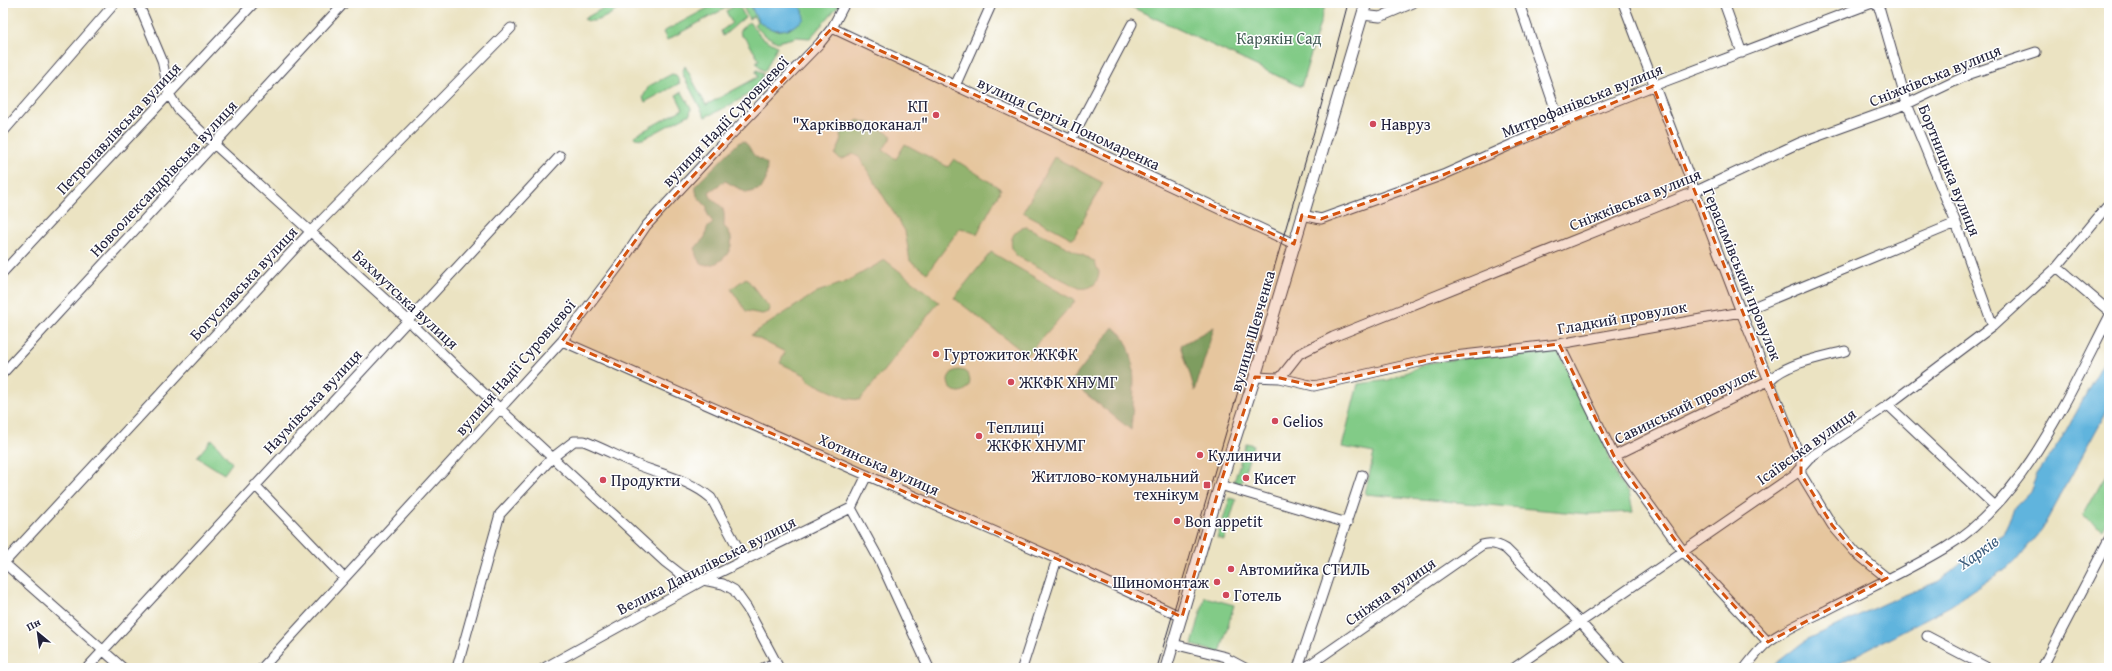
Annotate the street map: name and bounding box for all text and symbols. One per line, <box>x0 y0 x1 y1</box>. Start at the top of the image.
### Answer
park label: Карякін Сад <box>1237 26 1322 50</box>
street label: Сніжківська вулиця <box>1865 38 2005 112</box>
street label: вулиця Надії Суровцевої <box>656 50 794 192</box>
street label: Петропавлівська вулиця <box>50 56 186 200</box>
street label: Митрофанівська вулиця <box>1498 57 1666 143</box>
street label: вулиця Сергія Пономаренка <box>974 70 1165 176</box>
street label: Новоолександрівська вулиця <box>84 94 242 262</box>
place label: КП "Харківводоканал" <box>793 94 928 136</box>
street label: Бортницька вулиця <box>1913 101 1987 239</box>
marker: КП "Харківводоканал" <box>931 110 941 120</box>
place label: Навруз <box>1381 112 1431 136</box>
marker: Навруз <box>1368 119 1378 129</box>
street label: Сніжківська вулиця <box>1565 162 1705 236</box>
street label: Герасимівський провулок <box>1697 184 1789 365</box>
street label: Богуславська вулиця <box>183 220 303 346</box>
street label: Бахмутська вулиця <box>347 243 465 355</box>
street label: вулиця Шевченка <box>1223 267 1281 394</box>
street label: вулиця Надії Суровцевої <box>449 293 581 440</box>
street label: Гладкий провулок <box>1555 294 1689 340</box>
place label: Гуртожиток ЖКФК <box>944 342 1078 366</box>
street label: Наумівська вулиця <box>257 343 367 459</box>
marker: Гуртожиток ЖКФК <box>931 349 941 359</box>
street label: Савинський провулок <box>1610 360 1761 450</box>
place label: ЖКФК ХНУМГ <box>1018 370 1118 394</box>
marker: ЖКФК ХНУМГ <box>1006 377 1016 387</box>
street label: Ісаївська вулиця <box>1751 402 1861 490</box>
place label: Gelios <box>1283 409 1323 433</box>
place label: Теплиці ЖКФК ХНУМГ <box>986 415 1086 457</box>
marker: Gelios <box>1270 416 1280 426</box>
street label: Хотинська вулиця <box>815 427 943 501</box>
marker: Теплиці ЖКФК ХНУМГ <box>974 431 984 441</box>
place label: Кулиничи <box>1208 443 1282 467</box>
marker: Кулиничи <box>1195 450 1205 460</box>
place label: Житлово-комунальний технікум <box>1030 464 1199 506</box>
place label: Кисет <box>1254 466 1296 490</box>
place label: Продукти <box>611 468 681 492</box>
marker: Кисет <box>1241 473 1251 483</box>
marker: Продукти <box>598 475 608 485</box>
marker: Житлово-комунальний технікум <box>1202 480 1212 490</box>
street label: Велика Данилівська вулиця <box>612 509 800 621</box>
place label: Bon appetit <box>1185 509 1263 533</box>
marker: Bon appetit <box>1172 516 1182 526</box>
water label: Харків <box>1951 528 2004 576</box>
street label: Сніжна вулиця <box>1340 551 1440 631</box>
place label: Автомийка СТИЛЬ <box>1239 557 1370 581</box>
marker: Автомийка СТИЛЬ <box>1226 564 1236 574</box>
place label: Шиномонтаж <box>1113 570 1209 594</box>
marker: Шиномонтаж <box>1212 577 1222 587</box>
place label: Готель <box>1234 583 1282 607</box>
marker: Готель <box>1221 590 1231 600</box>
north arrow <box>18 613 58 653</box>
text: Пн <box>23 614 43 635</box>

